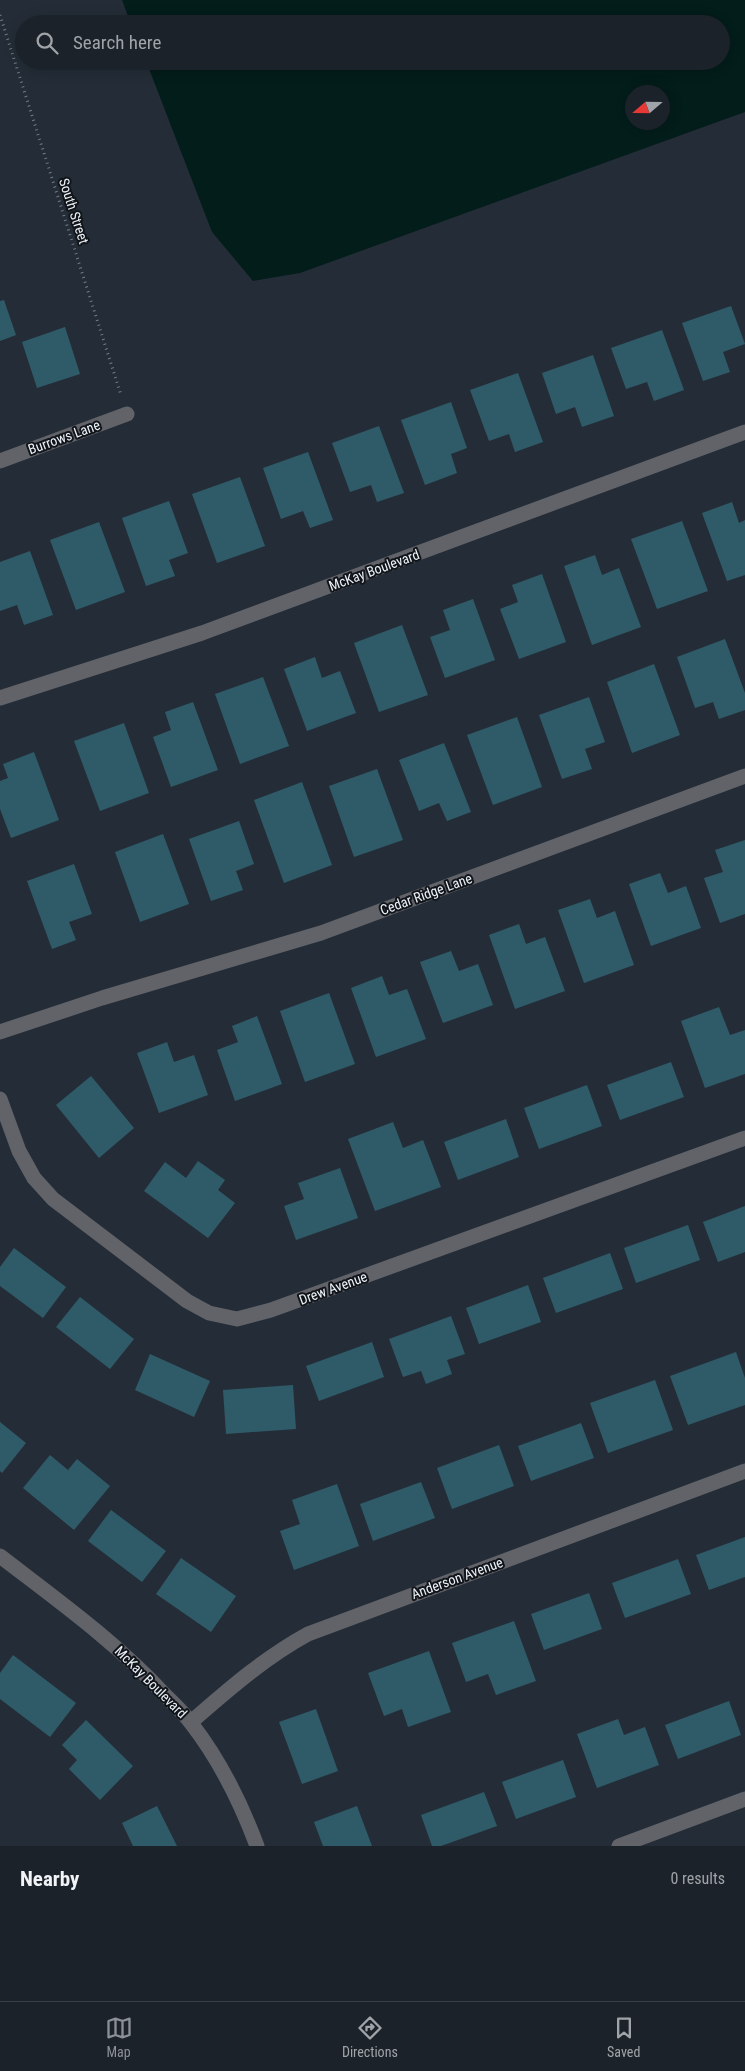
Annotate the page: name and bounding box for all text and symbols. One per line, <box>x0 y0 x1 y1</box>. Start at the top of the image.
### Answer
search box <box>15 15 730 70</box>
icon: search <box>33 29 61 57</box>
text: Search here <box>73 31 161 54</box>
north arrow <box>625 85 670 130</box>
street label: South Street <box>56 176 92 246</box>
street label: Burrows Lane <box>26 416 102 457</box>
street label: McKay Boulevard <box>327 546 421 594</box>
street label: Cedar Ridge Lane <box>378 870 475 918</box>
street label: Drew Avenue <box>297 1268 370 1308</box>
street label: Anderson Avenue <box>409 1554 505 1602</box>
street label: McKay Boulevard <box>112 1643 190 1721</box>
text: Nearby <box>20 1867 79 1891</box>
text: 0 results <box>670 1869 725 1888</box>
tab: Map <box>105 2014 133 2060</box>
tab: Directions <box>342 2014 398 2060</box>
tab: Saved <box>607 2014 640 2060</box>

